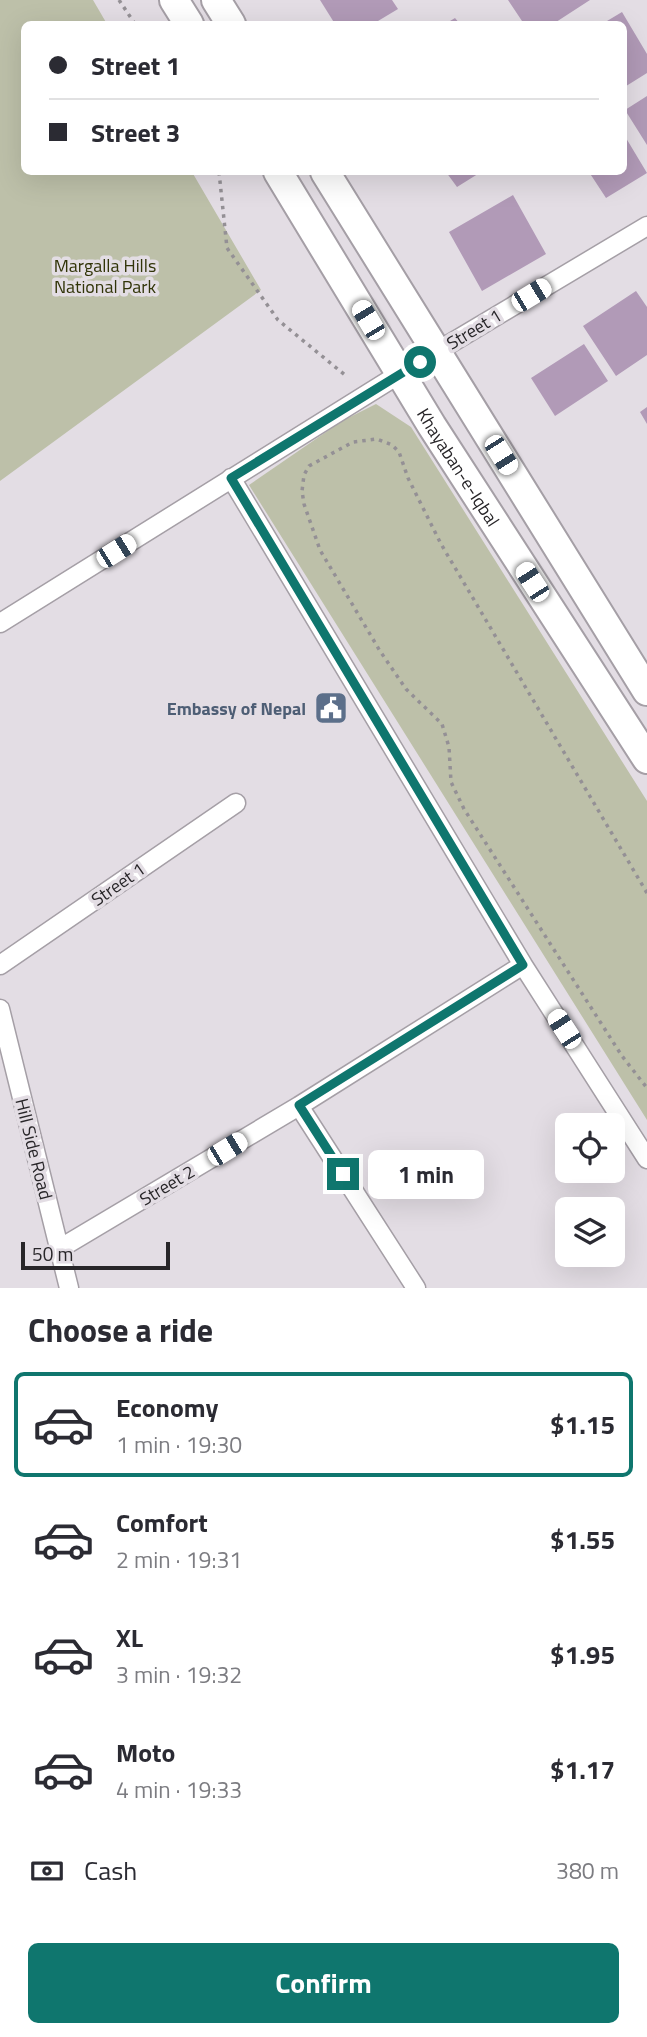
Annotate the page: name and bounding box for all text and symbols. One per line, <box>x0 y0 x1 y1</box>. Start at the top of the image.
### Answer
text: Street 1 <box>91 46 180 85</box>
text: Street 3 <box>91 113 180 152</box>
park label: Margalla Hills National Park <box>54 252 156 300</box>
car <box>508 275 555 315</box>
car <box>349 297 388 343</box>
street label: Street 1 <box>441 302 507 356</box>
route start <box>404 346 436 378</box>
street label: Khayaban-e-Iqbal <box>411 403 507 532</box>
car <box>481 432 522 478</box>
car <box>93 531 140 571</box>
car <box>512 559 553 605</box>
public building icon: Embassy of Nepal <box>312 689 350 727</box>
place label: Embassy of Nepal <box>167 695 306 722</box>
street label: Street 1 <box>85 856 151 912</box>
car <box>544 1006 585 1052</box>
street label: Hill Side Road <box>8 1095 60 1203</box>
map controls <box>555 1113 625 1267</box>
button: locate <box>555 1113 625 1183</box>
car <box>204 1129 251 1169</box>
callout: 1 min <box>368 1150 483 1198</box>
text: 1 min <box>398 1157 454 1192</box>
street label: Street 2 <box>134 1158 200 1212</box>
route end <box>327 1158 359 1190</box>
button: layers <box>555 1197 625 1267</box>
scale bar <box>21 1239 170 1271</box>
text: 50 m <box>32 1239 73 1268</box>
text: Choose a ride <box>28 1306 213 1354</box>
text: Economy <box>116 1388 218 1427</box>
icon: car <box>32 1393 95 1456</box>
text: $1.15 <box>550 1405 615 1444</box>
text: 1 min · 19:30 <box>116 1427 242 1462</box>
text: Comfort <box>116 1503 208 1542</box>
icon: car <box>32 1508 95 1571</box>
text: $1.55 <box>550 1520 615 1559</box>
text: 2 min · 19:31 <box>116 1542 242 1577</box>
text: XL <box>116 1618 143 1657</box>
icon: car <box>32 1623 95 1686</box>
text: $1.95 <box>550 1635 615 1674</box>
text: 3 min · 19:32 <box>116 1657 242 1692</box>
text: Moto <box>116 1733 175 1772</box>
icon: car <box>32 1738 95 1801</box>
text: $1.17 <box>550 1750 615 1789</box>
text: 4 min · 19:33 <box>116 1772 242 1807</box>
text: Cash <box>84 1851 137 1890</box>
icon: cash <box>28 1852 66 1890</box>
text: 380 m <box>556 1853 619 1888</box>
button: Confirm <box>28 1943 619 2023</box>

